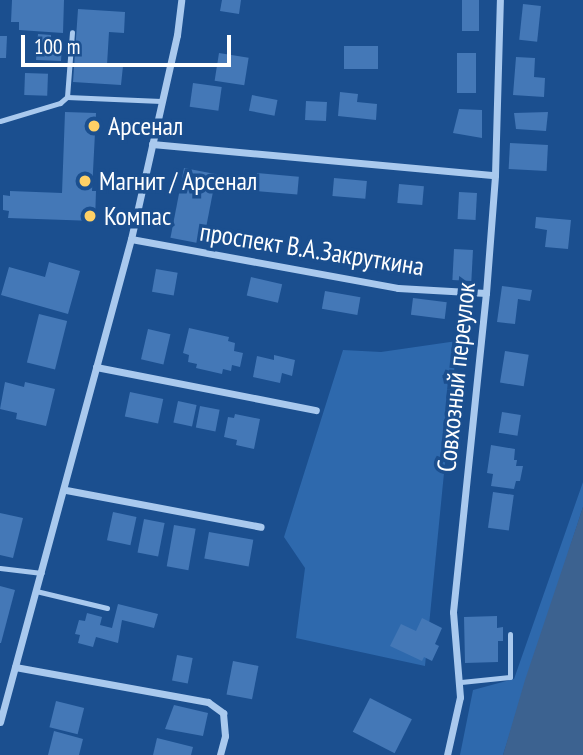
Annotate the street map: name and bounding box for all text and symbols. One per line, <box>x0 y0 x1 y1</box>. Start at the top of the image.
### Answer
scale bar <box>24 21 234 65</box>
text: 100 m <box>34 33 80 60</box>
place label: Арсенал <box>108 110 183 142</box>
marker: Арсенал <box>86 118 102 134</box>
place label: Магнит / Арсенал <box>99 165 259 197</box>
marker: Магнит / Арсенал <box>77 173 93 189</box>
place label: Компас <box>104 200 171 232</box>
marker: Компас <box>82 208 98 224</box>
street label: проспект В.А.Закруткина <box>197 216 427 282</box>
street label: Совхозный переулок <box>431 281 481 473</box>

